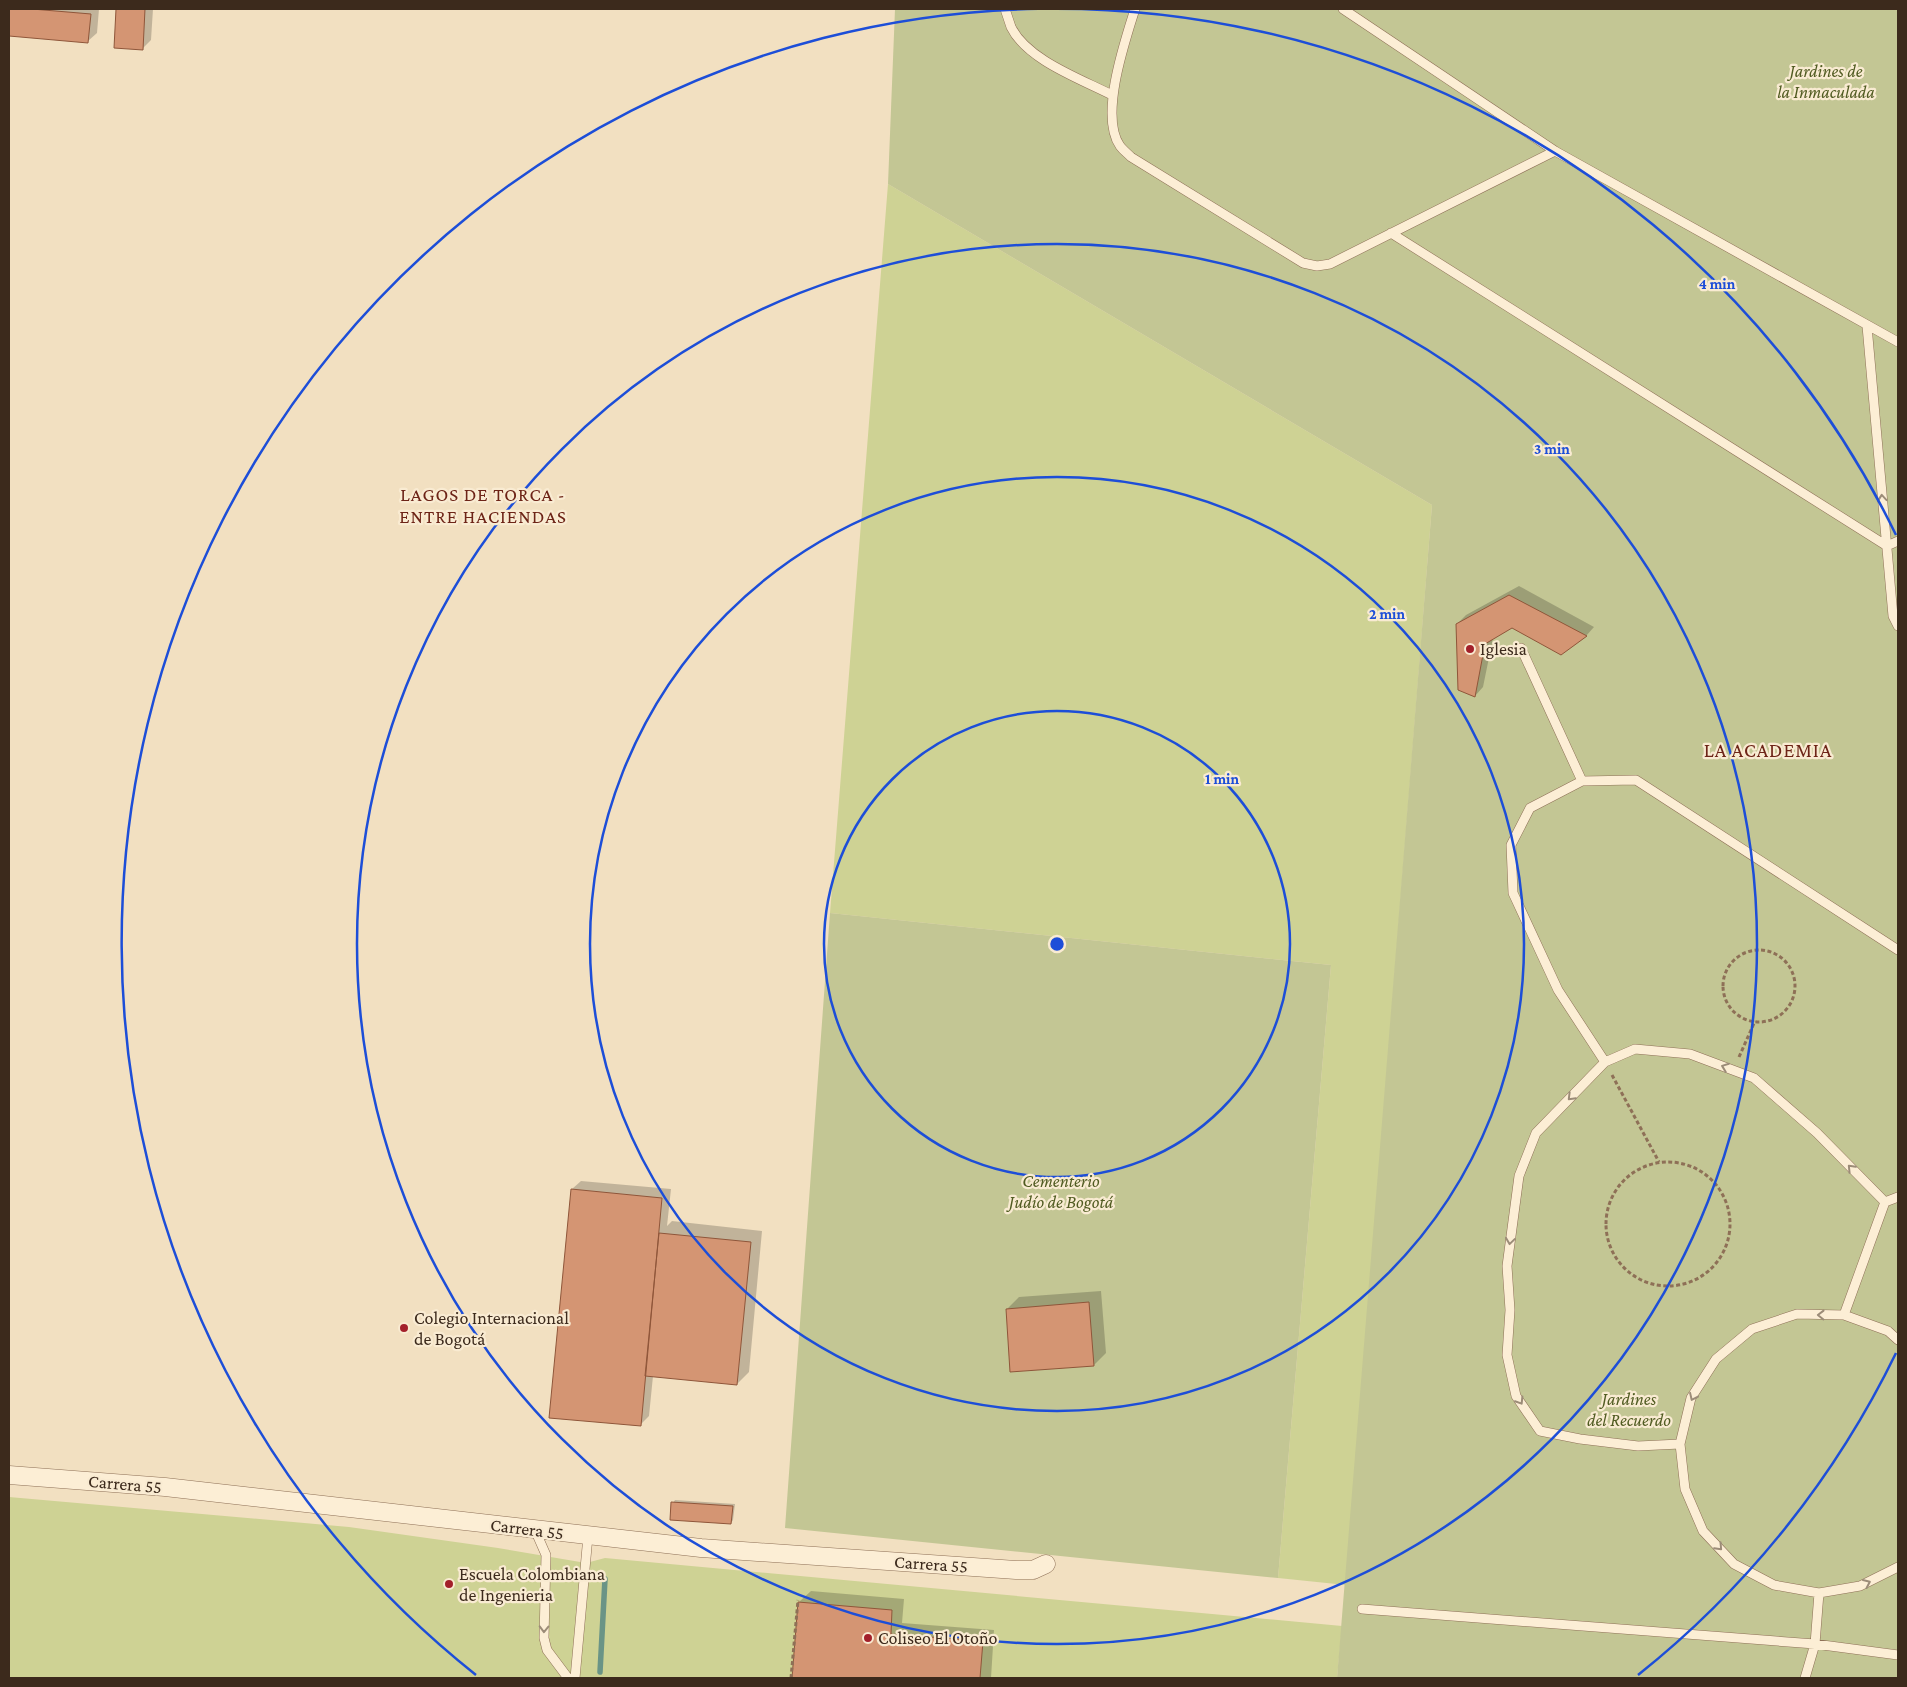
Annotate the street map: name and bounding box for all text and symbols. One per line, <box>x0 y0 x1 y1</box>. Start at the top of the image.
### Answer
park label: Jardines de la Inmaculada <box>1777 61 1875 102</box>
text: 4 min <box>1699 276 1736 292</box>
text: 3 min <box>1534 441 1570 457</box>
district label: LAGOS DE TORCA - ENTRE HACIENDAS <box>399 484 567 527</box>
one-way arrow <box>1877 493 1888 501</box>
text: 2 min <box>1369 606 1405 622</box>
place label: Iglesia <box>1480 639 1527 659</box>
marker: Iglesia <box>1464 643 1476 655</box>
district label: LA ACADEMIA <box>1704 739 1832 761</box>
text: 1 min <box>1205 771 1239 787</box>
centre of rings <box>1048 935 1066 953</box>
one-way arrow <box>1721 1063 1730 1073</box>
one-way arrow <box>1568 1092 1577 1101</box>
one-way arrow <box>1847 1164 1856 1173</box>
park label: Cementerio Judío de Bogotá <box>1006 1171 1114 1212</box>
one-way arrow <box>1505 1238 1516 1246</box>
place label: Colegio Internacional de Bogotá <box>414 1308 569 1349</box>
one-way arrow <box>1816 1310 1824 1320</box>
marker: Colegio Internacional de Bogotá <box>398 1322 410 1334</box>
park label: Jardines del Recuerdo <box>1587 1389 1671 1430</box>
one-way arrow <box>1688 1392 1699 1401</box>
one-way arrow <box>1513 1396 1523 1405</box>
street label: Carrera 55 <box>87 1471 163 1497</box>
street label: Carrera 55 <box>489 1515 565 1543</box>
one-way arrow <box>1713 1542 1722 1551</box>
street label: Carrera 55 <box>894 1551 968 1577</box>
place label: Escuela Colombiana de Ingenieria <box>459 1564 605 1605</box>
marker: Escuela Colombiana de Ingenieria <box>443 1578 455 1590</box>
one-way arrow <box>1862 1578 1871 1589</box>
one-way arrow <box>539 1626 549 1633</box>
place label: Coliseo El Otoño <box>878 1628 998 1648</box>
marker: Coliseo El Otoño <box>862 1632 874 1644</box>

